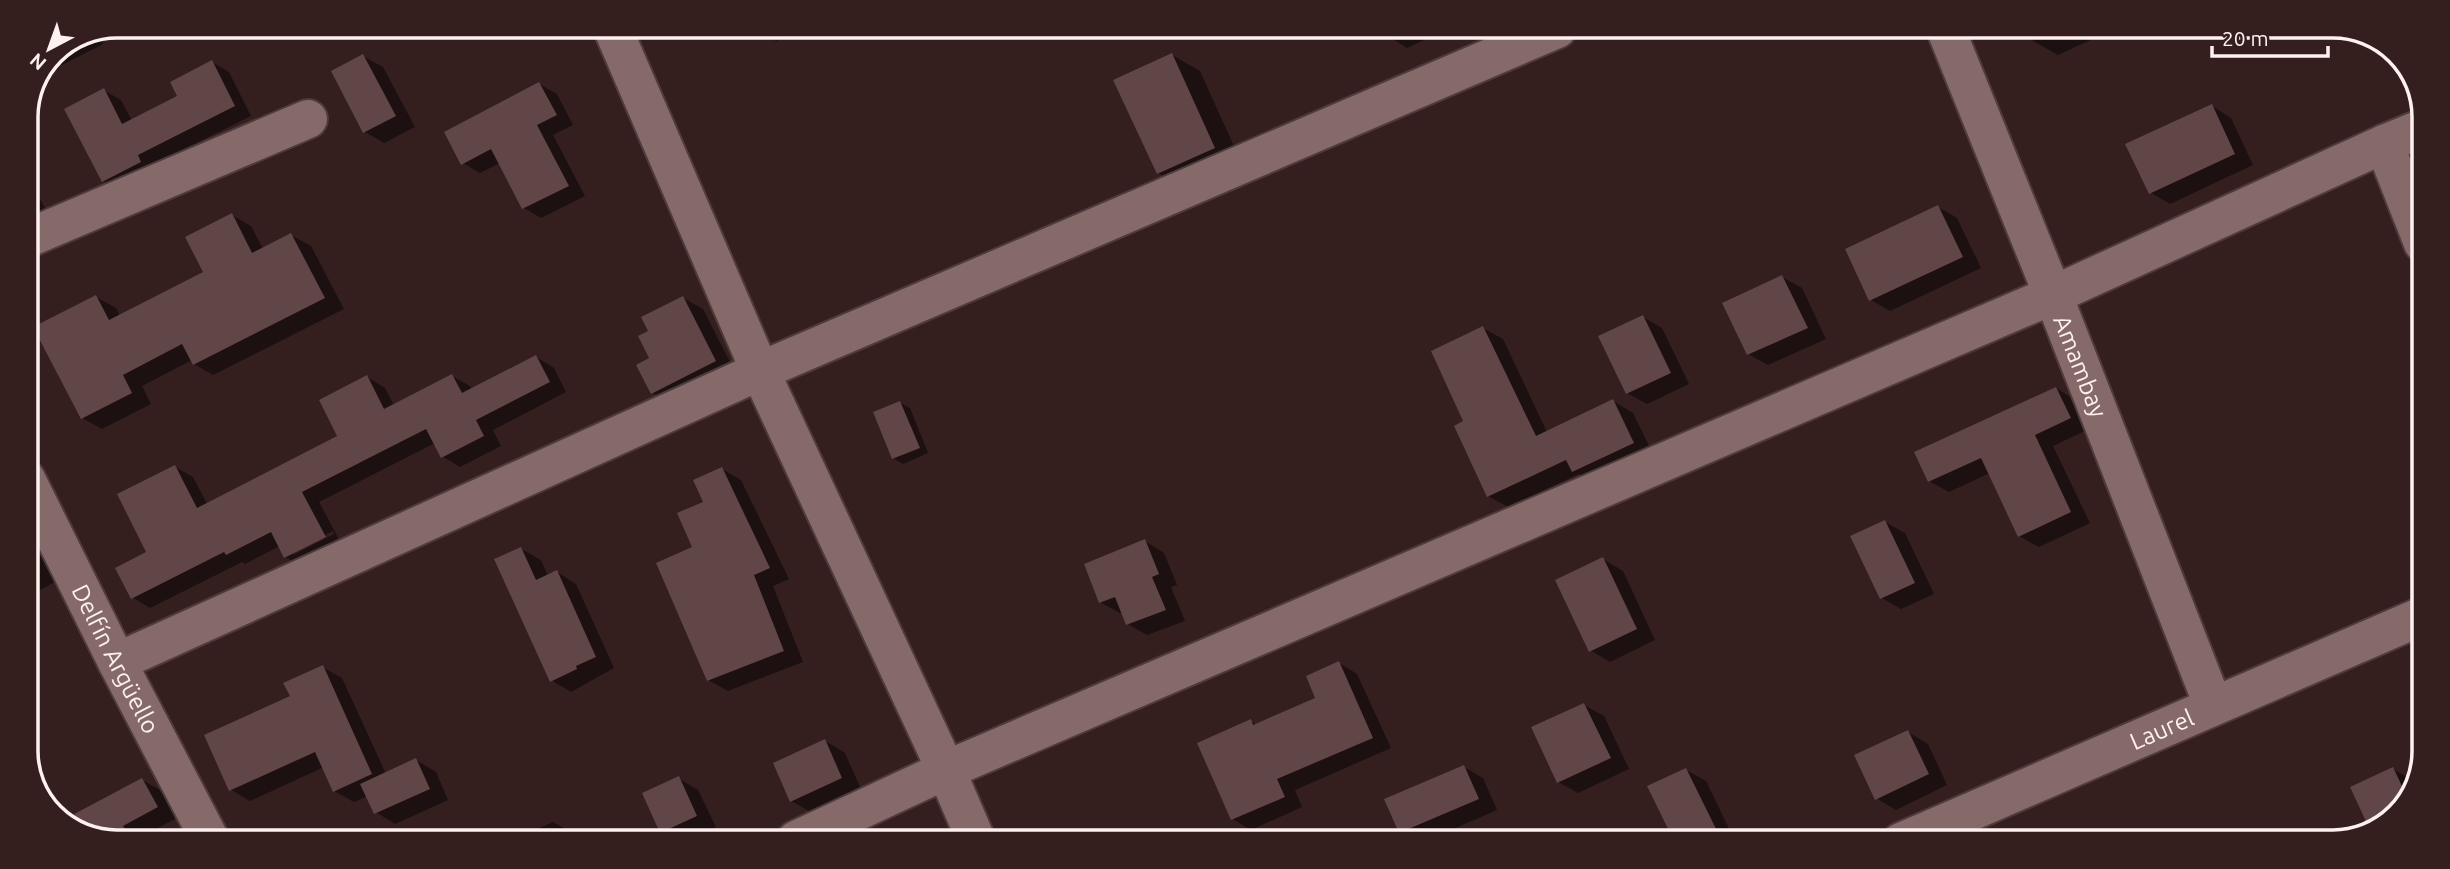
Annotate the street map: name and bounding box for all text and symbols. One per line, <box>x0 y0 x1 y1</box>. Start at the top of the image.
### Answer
north arrow <box>14 14 84 84</box>
scale bar <box>2212 14 2328 58</box>
text: 20 m <box>2222 26 2269 50</box>
text: N <box>25 49 50 75</box>
street label: Amambay <box>2049 311 2113 421</box>
street label: Delfín Argüello <box>67 580 165 738</box>
street label: Laurel <box>2125 703 2198 755</box>

